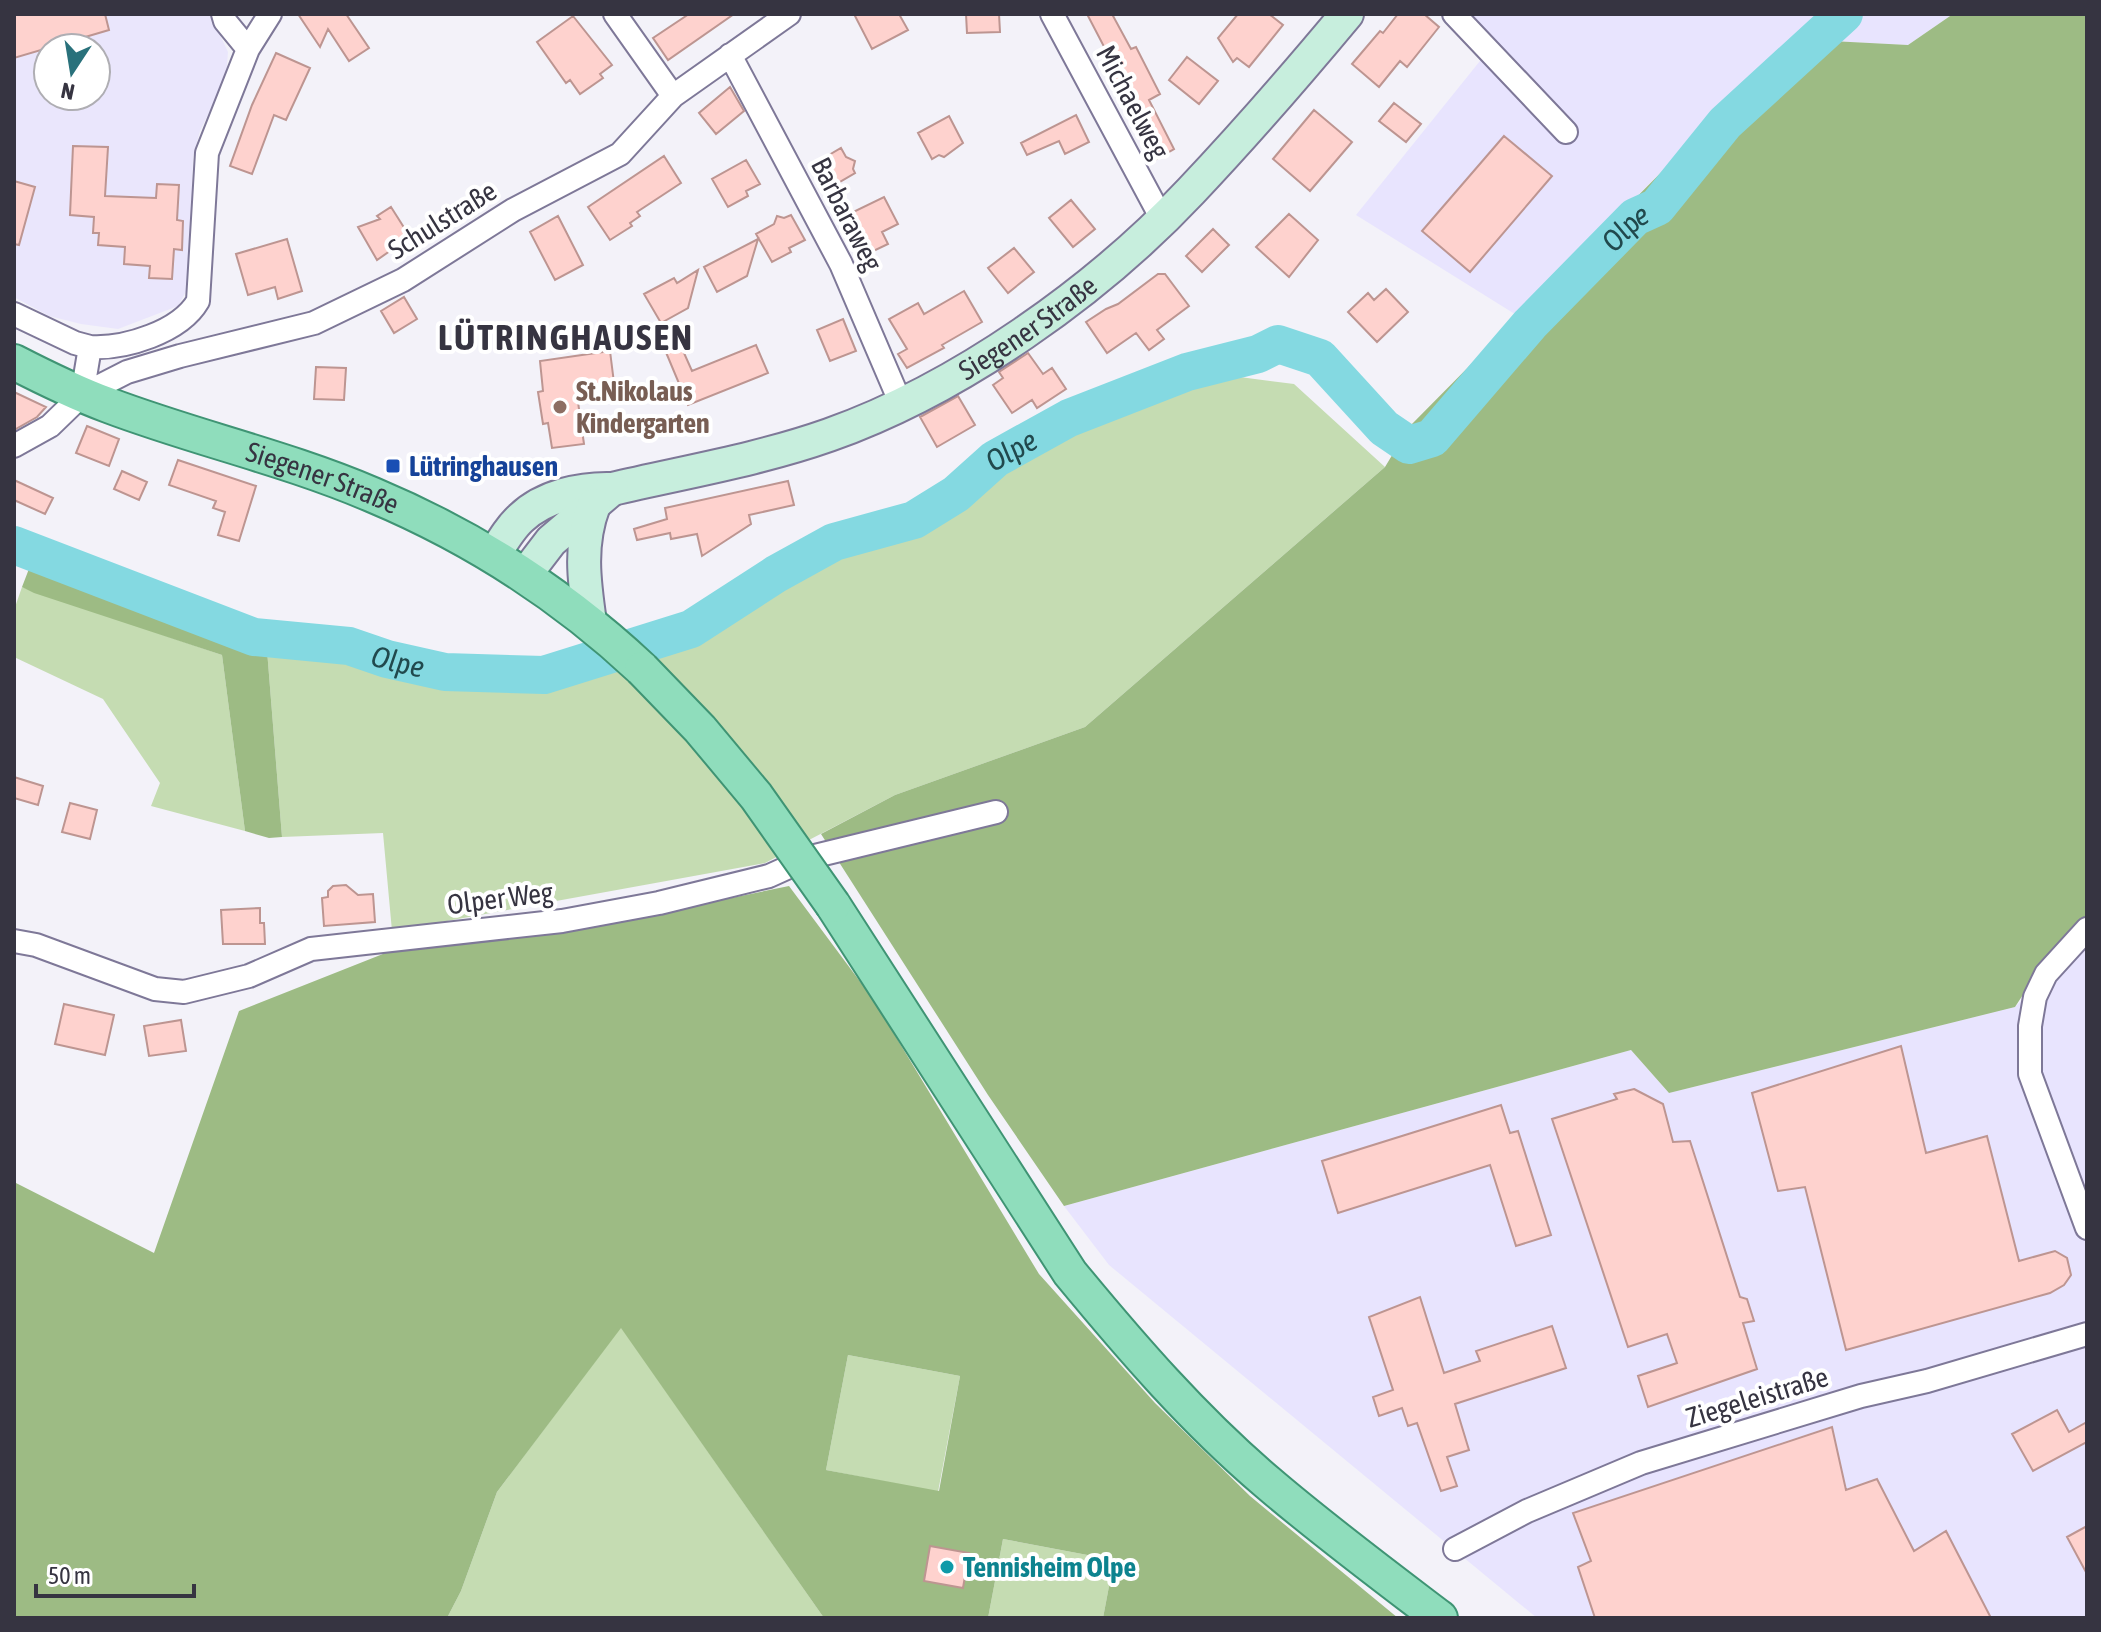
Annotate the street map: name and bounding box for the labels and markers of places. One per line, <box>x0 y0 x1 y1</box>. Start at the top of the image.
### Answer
place label: St.Nikolaus Kindergarten <box>576 375 710 439</box>
marker: St.Nikolaus Kindergarten <box>551 398 569 416</box>
place label: Lütringhausen <box>409 450 558 482</box>
marker: Lütringhausen <box>384 457 402 475</box>
place label: Tennisheim Olpe <box>963 1551 1136 1583</box>
marker: Tennisheim Olpe <box>938 1558 956 1576</box>

